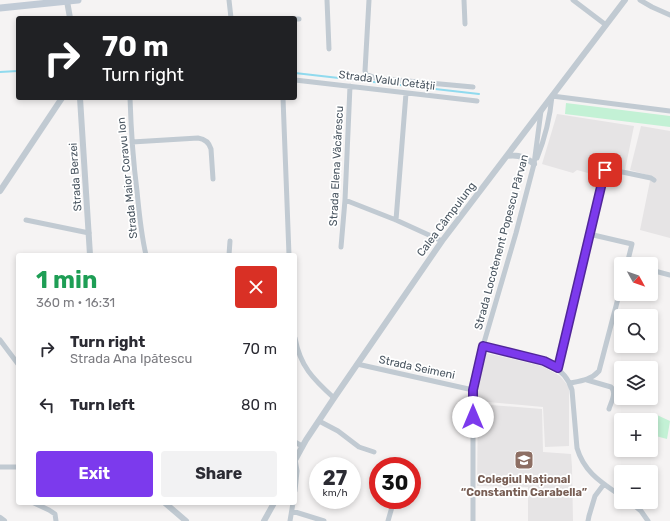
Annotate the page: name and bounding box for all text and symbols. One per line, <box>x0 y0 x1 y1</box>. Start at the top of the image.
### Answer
text: 70 m <box>102 30 169 63</box>
icon: right <box>36 32 88 84</box>
text: Turn right <box>102 64 184 86</box>
street label: Strada Valul Cetății <box>338 68 436 93</box>
street label: Strada Elena Văcărescu <box>327 105 346 227</box>
street label: Strada Maior Coravu Ion <box>115 117 140 239</box>
street label: Strada Berzei <box>67 142 84 212</box>
street label: Strada Locotenent Popescu Pârvan <box>472 153 531 331</box>
pin <box>588 153 622 187</box>
icon: arrive <box>594 159 616 181</box>
street label: Calea Câmpulung <box>414 179 479 259</box>
north arrow <box>614 257 658 301</box>
map controls <box>614 257 658 509</box>
text: 1 min <box>36 266 97 294</box>
button: close <box>235 266 277 308</box>
text: 360 m · 16:31 <box>36 295 115 310</box>
button: search <box>614 309 658 353</box>
text: Turn right <box>70 333 145 351</box>
icon: right <box>36 338 58 360</box>
text: 70 m <box>243 340 277 358</box>
text: Strada Ana Ipătescu <box>70 351 192 366</box>
street label: Strada Seimeni <box>378 353 456 382</box>
button: layers <box>614 361 658 405</box>
icon: left <box>36 394 58 416</box>
text: Turn left <box>70 396 135 414</box>
text: 80 m <box>241 396 277 414</box>
position arrow <box>452 396 494 438</box>
button: + <box>614 413 658 457</box>
school or university icon: Colegiul Național “Constantin Carabella” <box>513 449 535 471</box>
button: Exit <box>36 451 153 497</box>
button: Share <box>161 451 277 497</box>
speed limit sign: 30 <box>369 457 421 509</box>
button: − <box>614 465 658 509</box>
text: 27 <box>323 466 347 490</box>
place label: Colegiul Național “Constantin Carabella” <box>461 473 588 499</box>
text: km/h <box>323 487 347 499</box>

